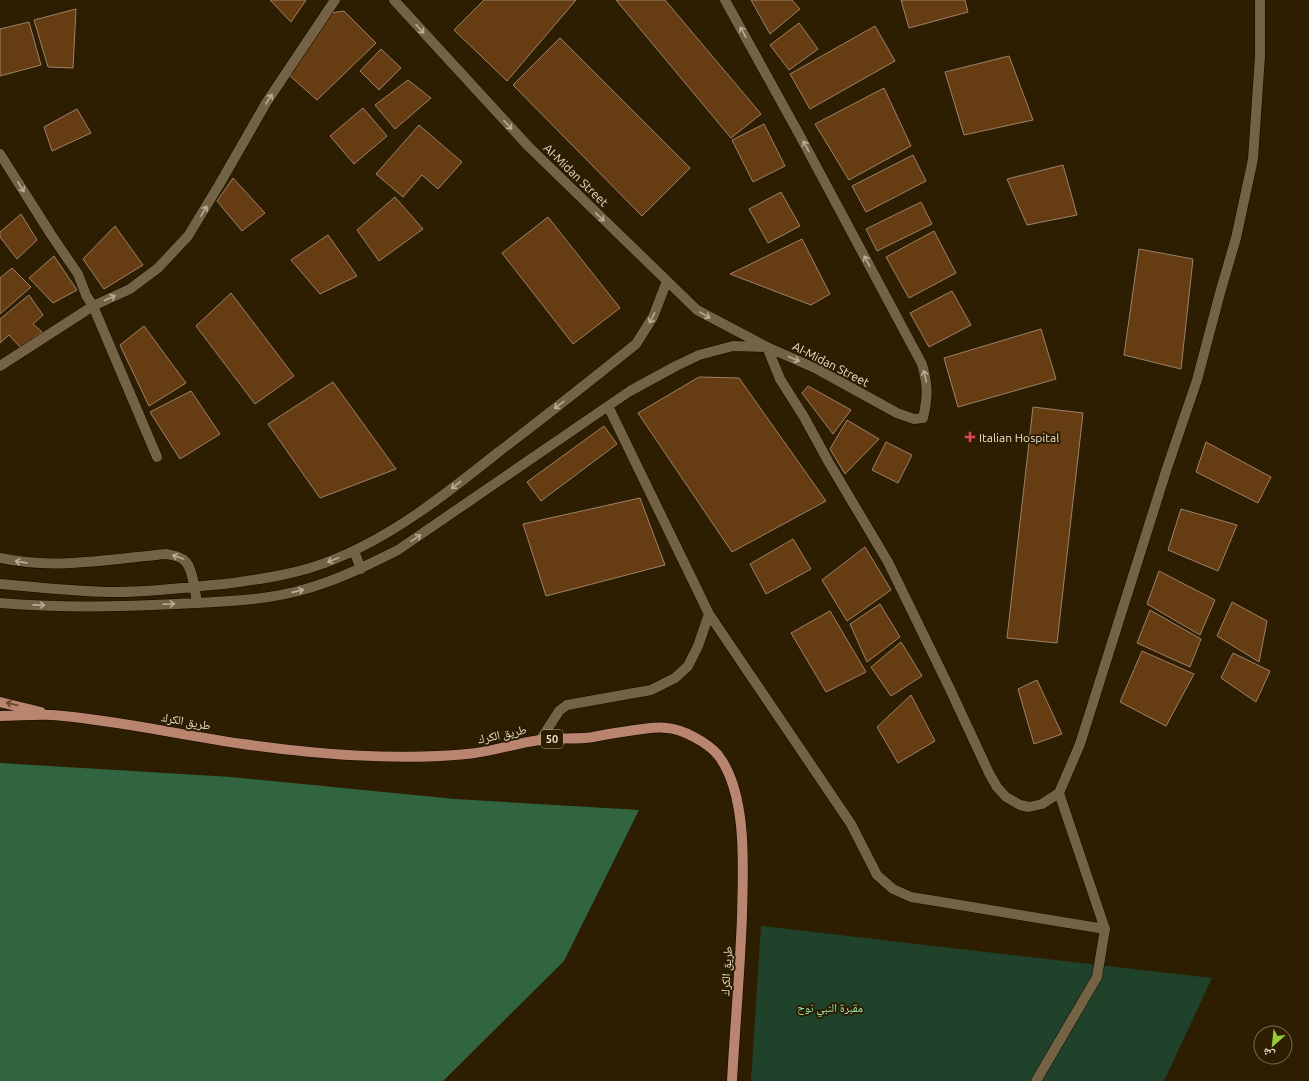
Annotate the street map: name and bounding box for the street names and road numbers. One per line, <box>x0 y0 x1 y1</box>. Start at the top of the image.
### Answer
street label: AI-Midan Street <box>541 141 611 209</box>
street label: AI-Midan Street <box>791 339 872 389</box>
street label: طريق الكرك <box>160 710 212 733</box>
street label: طريق الكرك <box>476 722 528 747</box>
road number: 50 <box>541 730 563 748</box>
street label: طريق الكرك <box>718 946 735 996</box>

